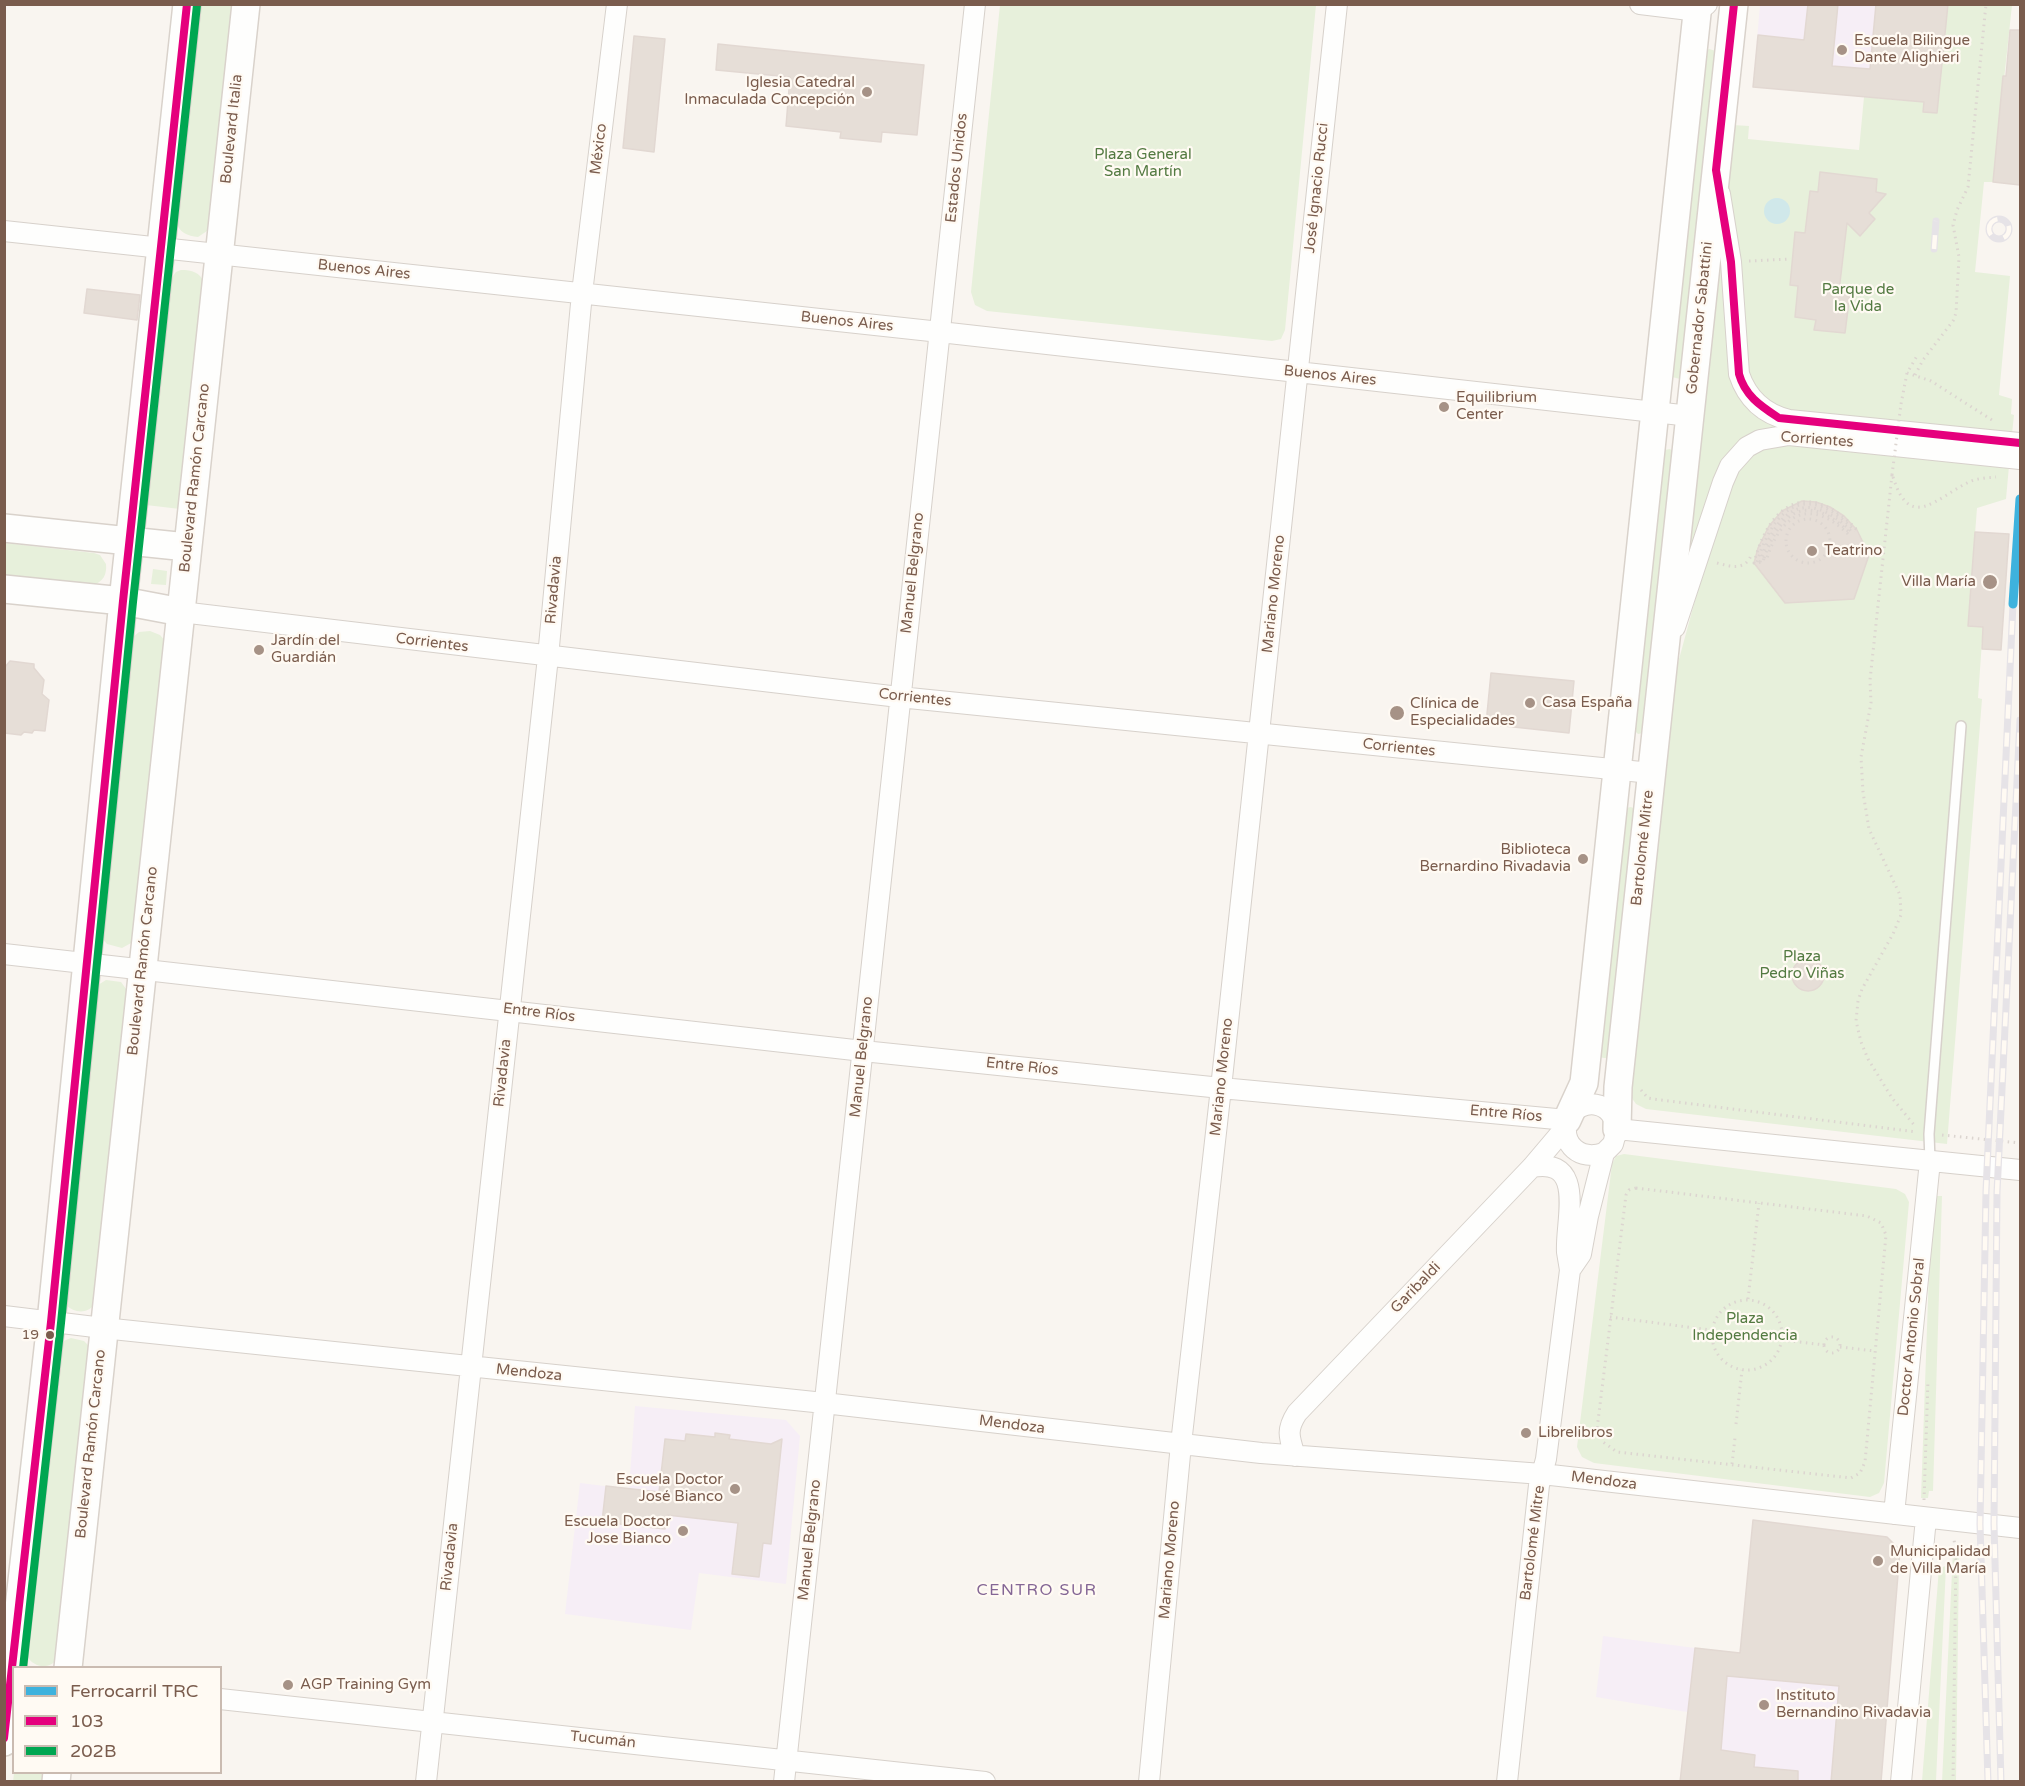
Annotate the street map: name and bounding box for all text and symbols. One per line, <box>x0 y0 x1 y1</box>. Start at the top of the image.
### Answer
place label: Escuela Bilingue Dante Alighieri <box>1854 32 1970 67</box>
marker: Escuela Bilingue Dante Alighieri <box>1835 43 1849 57</box>
street label: Boulevard Italia <box>217 73 247 185</box>
place label: Iglesia Catedral Inmaculada Concepción <box>684 74 855 109</box>
marker: Iglesia Catedral Inmaculada Concepción <box>860 85 874 99</box>
street label: Estados Unidos <box>942 112 972 224</box>
street label: México <box>587 122 611 176</box>
street label: José Ignacio Rucci <box>1301 122 1333 254</box>
park label: Plaza General San Martín <box>1094 146 1192 181</box>
street label: Gobernador Sabattini <box>1683 241 1717 395</box>
street label: Buenos Aires <box>317 256 411 284</box>
park label: Parque de la Vida <box>1822 281 1894 316</box>
street label: Buenos Aires <box>800 308 894 336</box>
street label: Buenos Aires <box>1283 362 1377 390</box>
street label: Boulevard Ramón Carcano <box>176 383 214 573</box>
place label: Equilibrium Center <box>1456 389 1537 424</box>
marker: Equilibrium Center <box>1437 400 1451 414</box>
street label: Corrientes <box>1780 428 1854 452</box>
street label: Manuel Belgrano <box>898 512 928 634</box>
street label: Mariano Moreno <box>1259 534 1289 654</box>
place label: Teatrino <box>1824 542 1882 560</box>
marker: Teatrino <box>1805 544 1819 558</box>
street label: Rivadavia <box>542 555 566 625</box>
place label: Villa María <box>1901 573 1976 591</box>
marker: Villa María <box>1981 573 1999 591</box>
street label: Corrientes <box>395 630 469 656</box>
place label: Jardín del Guardián <box>271 632 340 667</box>
marker: Jardín del Guardián <box>252 643 266 657</box>
street label: Corrientes <box>878 685 952 711</box>
place label: Casa España <box>1542 694 1633 712</box>
place label: Clínica de Especialidades <box>1410 695 1515 730</box>
marker: Casa España <box>1523 696 1537 710</box>
marker: Clínica de Especialidades <box>1388 704 1406 722</box>
street label: Corrientes <box>1362 735 1436 761</box>
street label: Bartolomé Mitre <box>1628 789 1658 907</box>
place label: Biblioteca Bernardino Rivadavia <box>1419 841 1571 876</box>
marker: Biblioteca Bernardino Rivadavia <box>1576 852 1590 866</box>
street label: Boulevard Ramón Carcano <box>124 866 162 1056</box>
park label: Plaza Pedro Viñas <box>1759 948 1845 983</box>
street label: Manuel Belgrano <box>847 996 877 1118</box>
street label: Entre Ríos <box>502 1000 576 1026</box>
street label: Mariano Moreno <box>1207 1017 1237 1137</box>
street label: Rivadavia <box>490 1038 516 1108</box>
street label: Entre Ríos <box>985 1054 1059 1080</box>
street label: Entre Ríos <box>1469 1102 1543 1126</box>
street label: Doctor Antonio Sobral <box>1895 1257 1929 1417</box>
street label: Garibaldi <box>1387 1259 1445 1317</box>
park label: Plaza Independencia <box>1692 1310 1798 1345</box>
place label: 19 <box>21 1327 39 1343</box>
marker: 19 <box>44 1329 56 1341</box>
street label: Boulevard Ramón Carcano <box>72 1349 110 1539</box>
street label: Mendoza <box>495 1361 563 1385</box>
street label: Mendoza <box>978 1412 1046 1438</box>
place label: Librelibros <box>1538 1424 1613 1442</box>
marker: Librelibros <box>1519 1426 1533 1440</box>
street label: Mendoza <box>1570 1468 1638 1494</box>
place label: Escuela Doctor José Bianco <box>616 1471 723 1506</box>
street label: Manuel Belgrano <box>795 1479 825 1601</box>
marker: Escuela Doctor José Bianco <box>728 1482 742 1496</box>
street label: Bartolomé Mitre <box>1517 1484 1549 1602</box>
street label: Mariano Moreno <box>1156 1500 1184 1620</box>
place label: Escuela Doctor Jose Bianco <box>564 1513 671 1548</box>
street label: Rivadavia <box>437 1522 463 1592</box>
marker: Escuela Doctor Jose Bianco <box>676 1524 690 1538</box>
place label: Municipalidad de Villa María <box>1890 1543 1991 1578</box>
marker: Municipalidad de Villa María <box>1871 1554 1885 1568</box>
district label: CENTRO SUR <box>977 1581 1097 1601</box>
legend <box>12 1666 222 1774</box>
place label: AGP Training Gym <box>300 1676 431 1694</box>
marker: AGP Training Gym <box>281 1678 295 1692</box>
text: Ferrocarril TRC <box>70 1680 198 1702</box>
place label: Instituto Bernandino Rivadavia <box>1776 1687 1931 1722</box>
marker: Instituto Bernandino Rivadavia <box>1757 1698 1771 1712</box>
text: 103 <box>70 1710 104 1732</box>
street label: Tucumán <box>569 1728 637 1752</box>
text: 202B <box>70 1740 116 1762</box>

